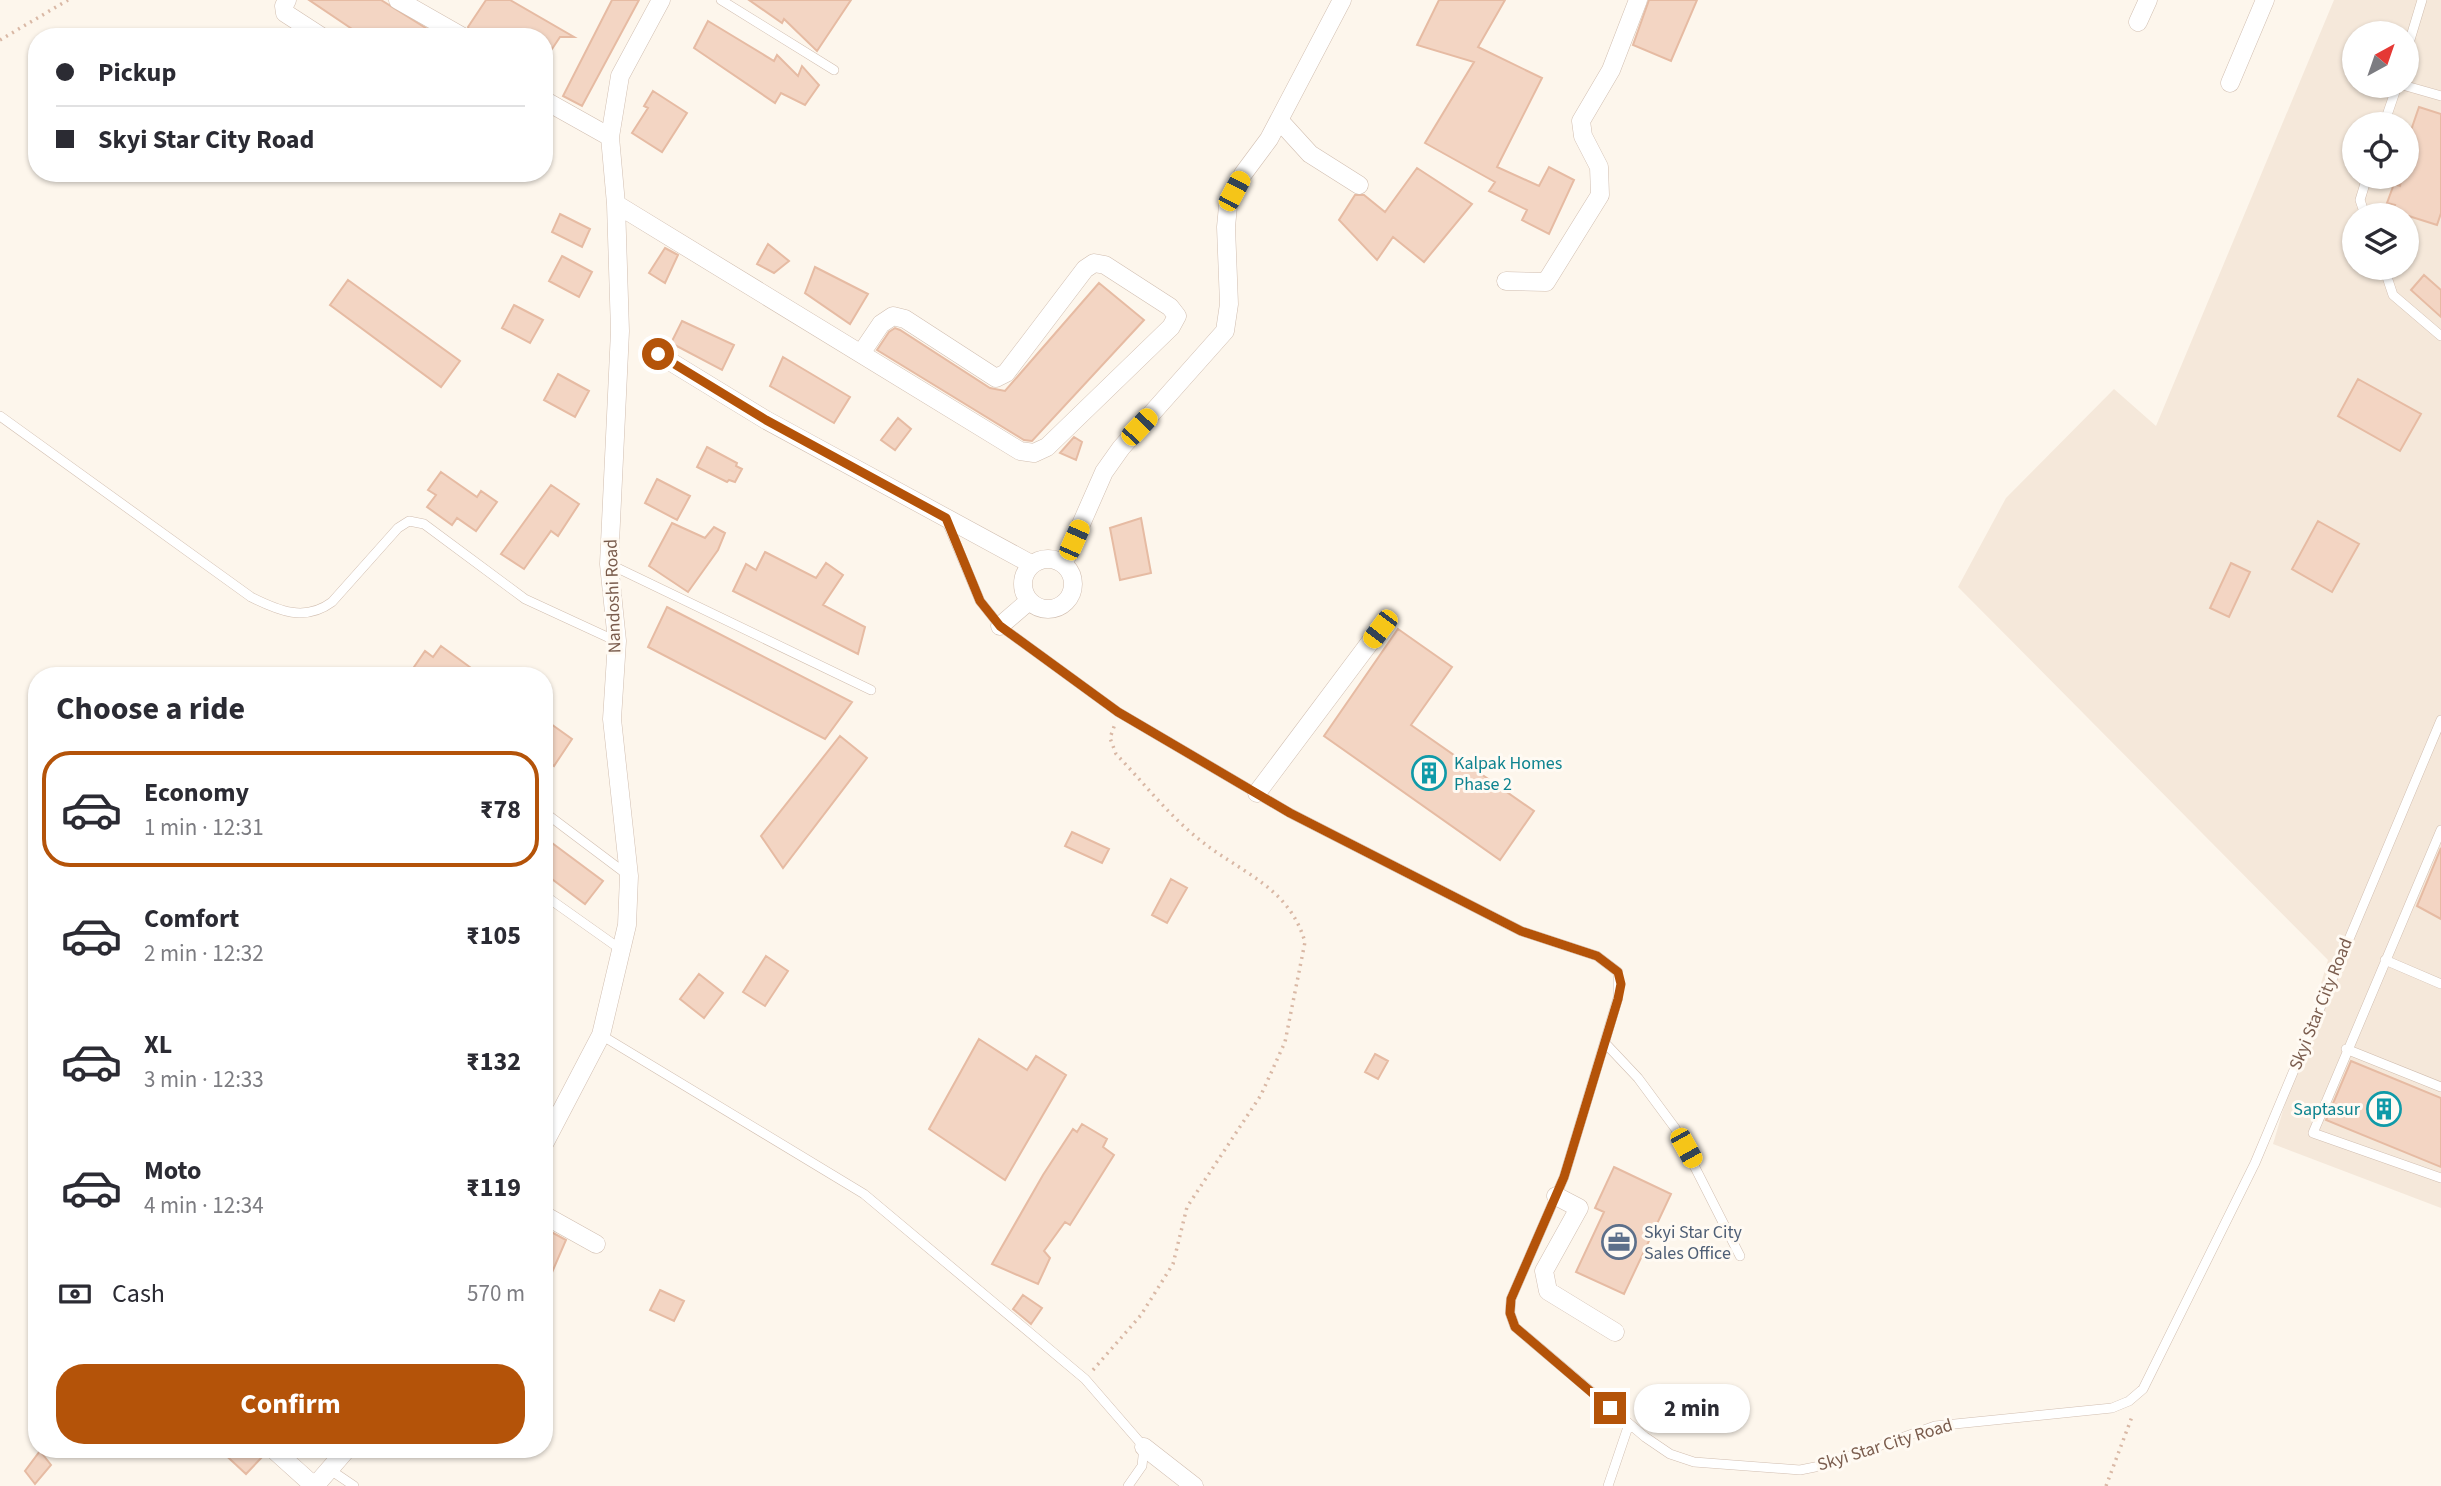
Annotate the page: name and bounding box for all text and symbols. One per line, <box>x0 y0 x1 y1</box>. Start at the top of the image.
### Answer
north arrow <box>2342 21 2418 98</box>
map controls <box>2342 21 2419 280</box>
text: Pickup <box>98 54 176 91</box>
button: locate <box>2342 112 2419 189</box>
text: Skyi Star City Road <box>98 121 314 158</box>
car <box>1215 168 1254 214</box>
button: layers <box>2342 203 2419 280</box>
route start <box>642 338 674 370</box>
car <box>1117 404 1162 450</box>
car <box>1056 517 1093 563</box>
street label: Nandoshi Road <box>599 538 627 654</box>
car <box>1359 606 1402 652</box>
text: Choose a ride <box>56 686 245 732</box>
place label: Kalpak Homes Phase 2 <box>1454 751 1562 797</box>
building icon: Kalpak Homes Phase 2 <box>1410 754 1448 792</box>
text: Economy <box>144 774 249 811</box>
icon: car <box>60 778 123 841</box>
text: ₹78 <box>480 791 521 828</box>
text: 1 min · 12:31 <box>144 811 264 844</box>
text: Comfort <box>144 900 239 937</box>
icon: car <box>60 904 123 967</box>
text: ₹105 <box>466 917 521 954</box>
street label: Skyi Star City Road <box>2283 934 2359 1074</box>
text: 2 min · 12:32 <box>144 937 264 970</box>
text: XL <box>144 1026 172 1063</box>
icon: car <box>60 1030 123 1093</box>
text: ₹132 <box>466 1043 521 1080</box>
text: 3 min · 12:33 <box>144 1063 264 1096</box>
building icon: Saptasur <box>2365 1090 2403 1128</box>
place label: Saptasur <box>2293 1097 2361 1122</box>
car <box>1667 1125 1706 1171</box>
text: Moto <box>144 1152 201 1189</box>
icon: car <box>60 1156 123 1219</box>
text: ₹119 <box>466 1169 521 1206</box>
text: 4 min · 12:34 <box>144 1189 264 1222</box>
place label: Skyi Star City Sales Office <box>1644 1220 1743 1266</box>
office icon: Skyi Star City Sales Office <box>1600 1223 1638 1261</box>
icon: cash <box>56 1275 94 1313</box>
text: Cash <box>112 1275 165 1312</box>
text: 570 m <box>467 1277 525 1310</box>
button: Confirm <box>56 1364 525 1444</box>
callout: 2 min <box>1634 1384 1750 1432</box>
route end <box>1594 1392 1626 1424</box>
text: 2 min <box>1664 1392 1720 1425</box>
street label: Skyi Star City Road <box>1814 1413 1956 1477</box>

